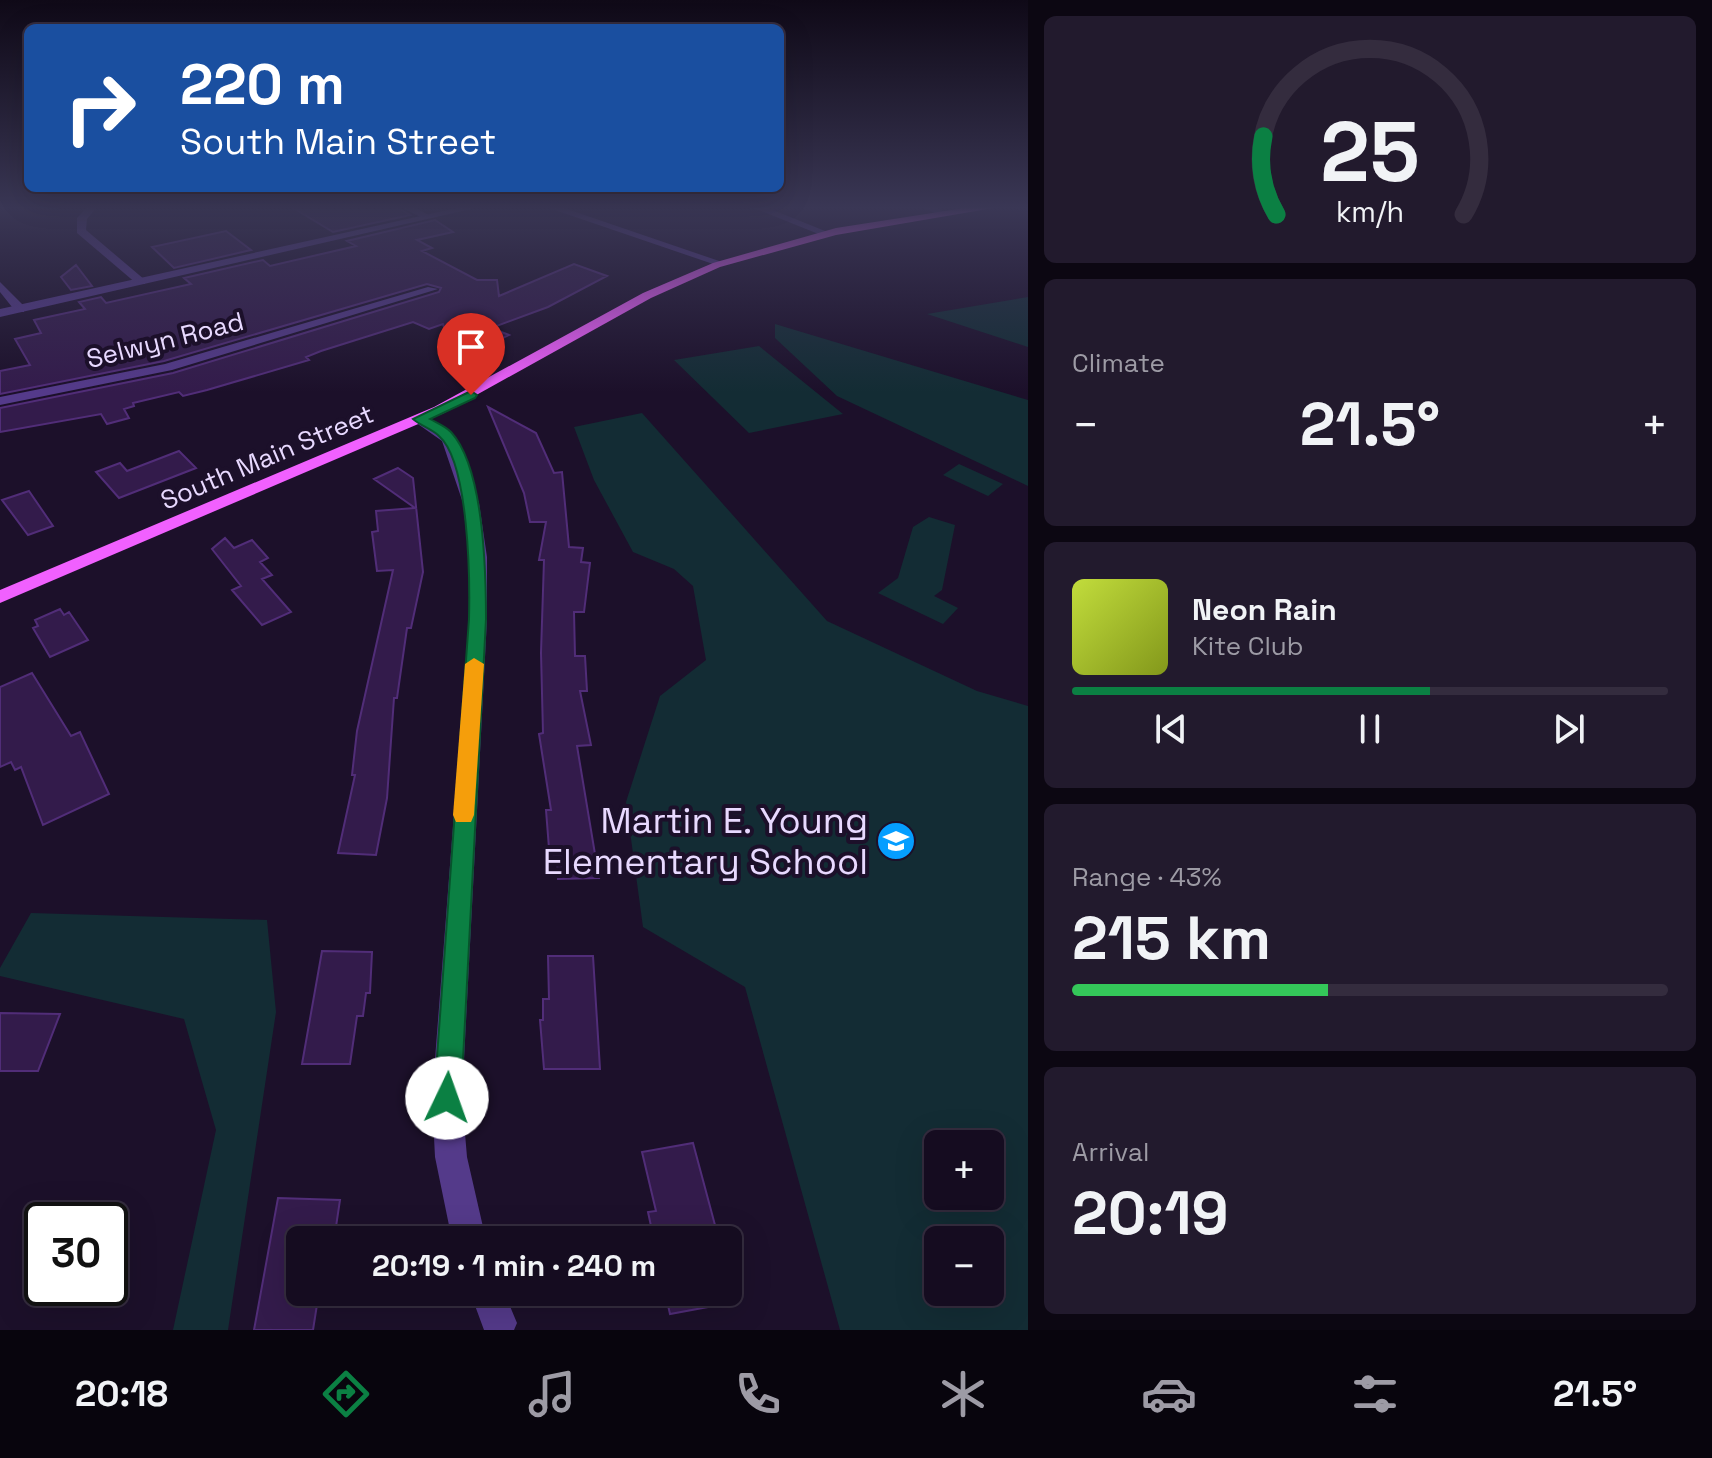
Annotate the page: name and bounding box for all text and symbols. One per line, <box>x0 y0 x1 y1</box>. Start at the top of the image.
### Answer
text: 220 m <box>180 49 345 120</box>
icon: right <box>48 56 152 160</box>
text: 25 <box>1320 99 1420 205</box>
text: South Main Street <box>180 119 496 165</box>
text: km/h <box>1336 195 1404 231</box>
street label: Selwyn Road <box>83 304 247 376</box>
pin <box>437 313 505 395</box>
icon: arrive <box>449 325 493 369</box>
text: Climate <box>1072 346 1165 380</box>
text: 21.5° <box>1300 386 1440 463</box>
street label: South Main Street <box>155 397 379 517</box>
text: − <box>1072 397 1099 453</box>
text: + <box>1641 397 1668 453</box>
text: Neon Rain <box>1192 590 1337 629</box>
text: Kite Club <box>1192 629 1304 663</box>
icon: previous <box>1149 707 1193 751</box>
icon: pause <box>1348 707 1392 751</box>
icon: next <box>1547 707 1591 751</box>
place label: Martin E. Young Elementary School <box>543 798 868 885</box>
school or university icon: Martin E. Young Elementary School <box>875 820 917 862</box>
text: Range · 43% <box>1072 860 1222 894</box>
text: 215 km <box>1072 900 1271 977</box>
position arrow <box>405 1056 489 1140</box>
map controls <box>924 1130 1004 1306</box>
button: + <box>924 1130 1004 1210</box>
text: Arrival <box>1072 1135 1149 1169</box>
text: 20:19 <box>1072 1175 1229 1252</box>
speed limit sign: 30 <box>24 1202 128 1306</box>
button: − <box>924 1226 1004 1306</box>
text: 20:19 · 1 min · 240 m <box>372 1246 656 1285</box>
icon: directions <box>318 1366 374 1422</box>
icon: music <box>524 1366 580 1422</box>
icon: phone <box>730 1366 786 1422</box>
icon: climate <box>935 1366 991 1422</box>
icon: car <box>1141 1366 1197 1422</box>
icon: filters <box>1347 1366 1403 1422</box>
text: 20:18 <box>75 1371 168 1417</box>
text: 21.5° <box>1553 1371 1637 1417</box>

